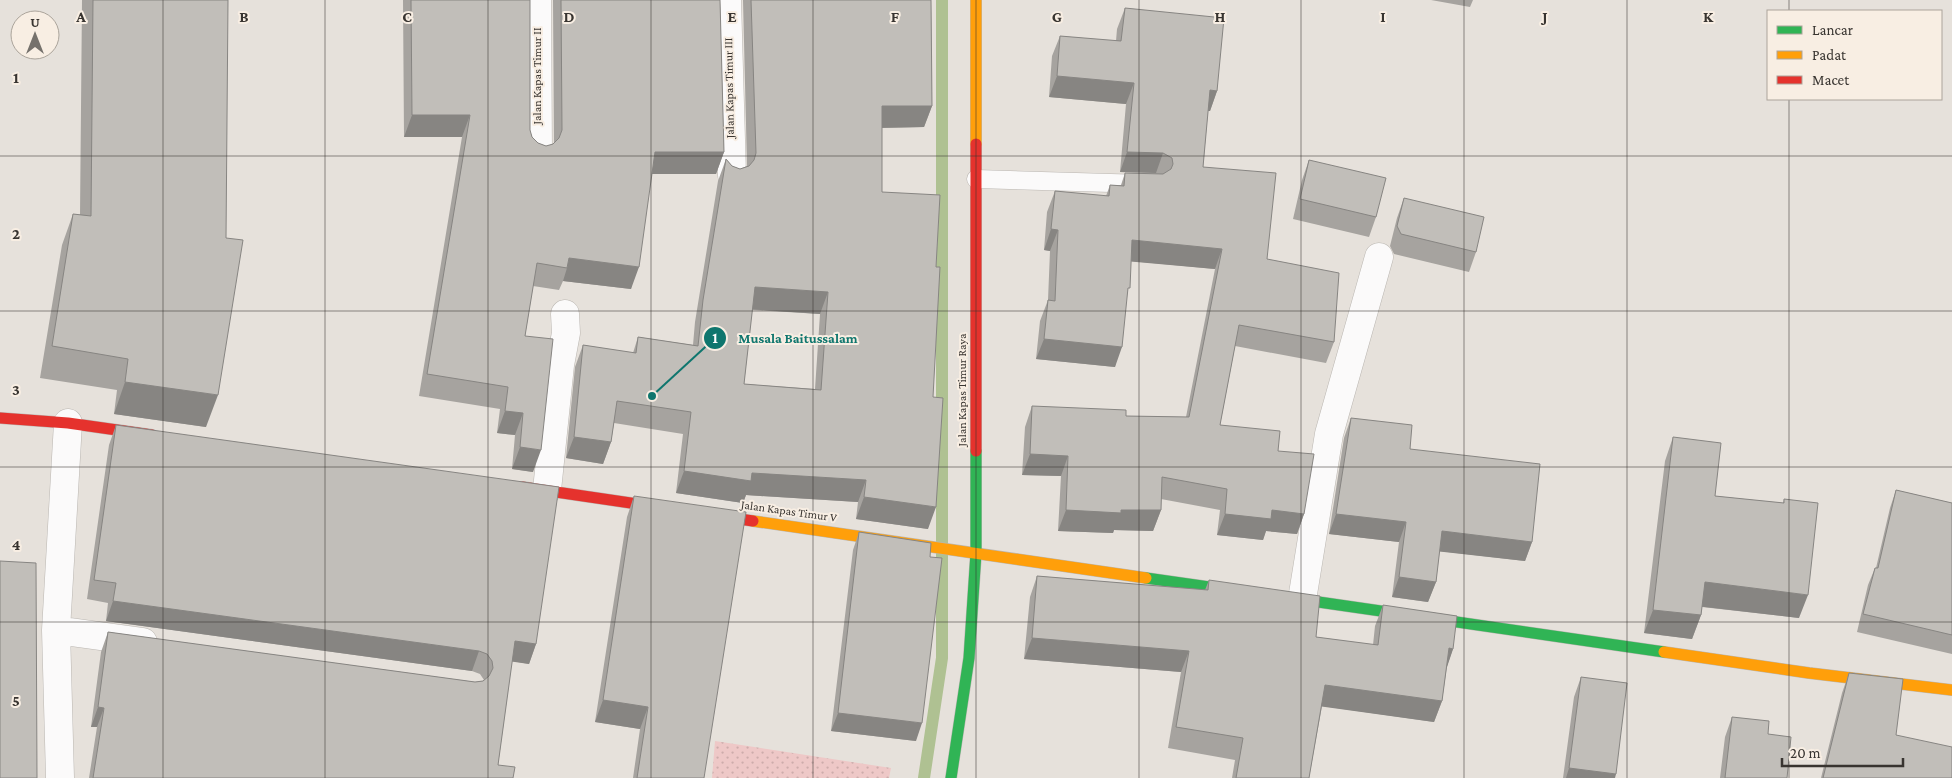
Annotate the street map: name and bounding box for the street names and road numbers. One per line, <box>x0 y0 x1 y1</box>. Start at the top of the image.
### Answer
street label: Jalan Kapas Timur II <box>530 27 544 126</box>
street label: Jalan Kapas Timur III <box>721 37 737 139</box>
street label: Jalan Kapas Timur Raya <box>955 333 969 447</box>
street label: Jalan Kapas Timur V <box>739 497 838 525</box>

